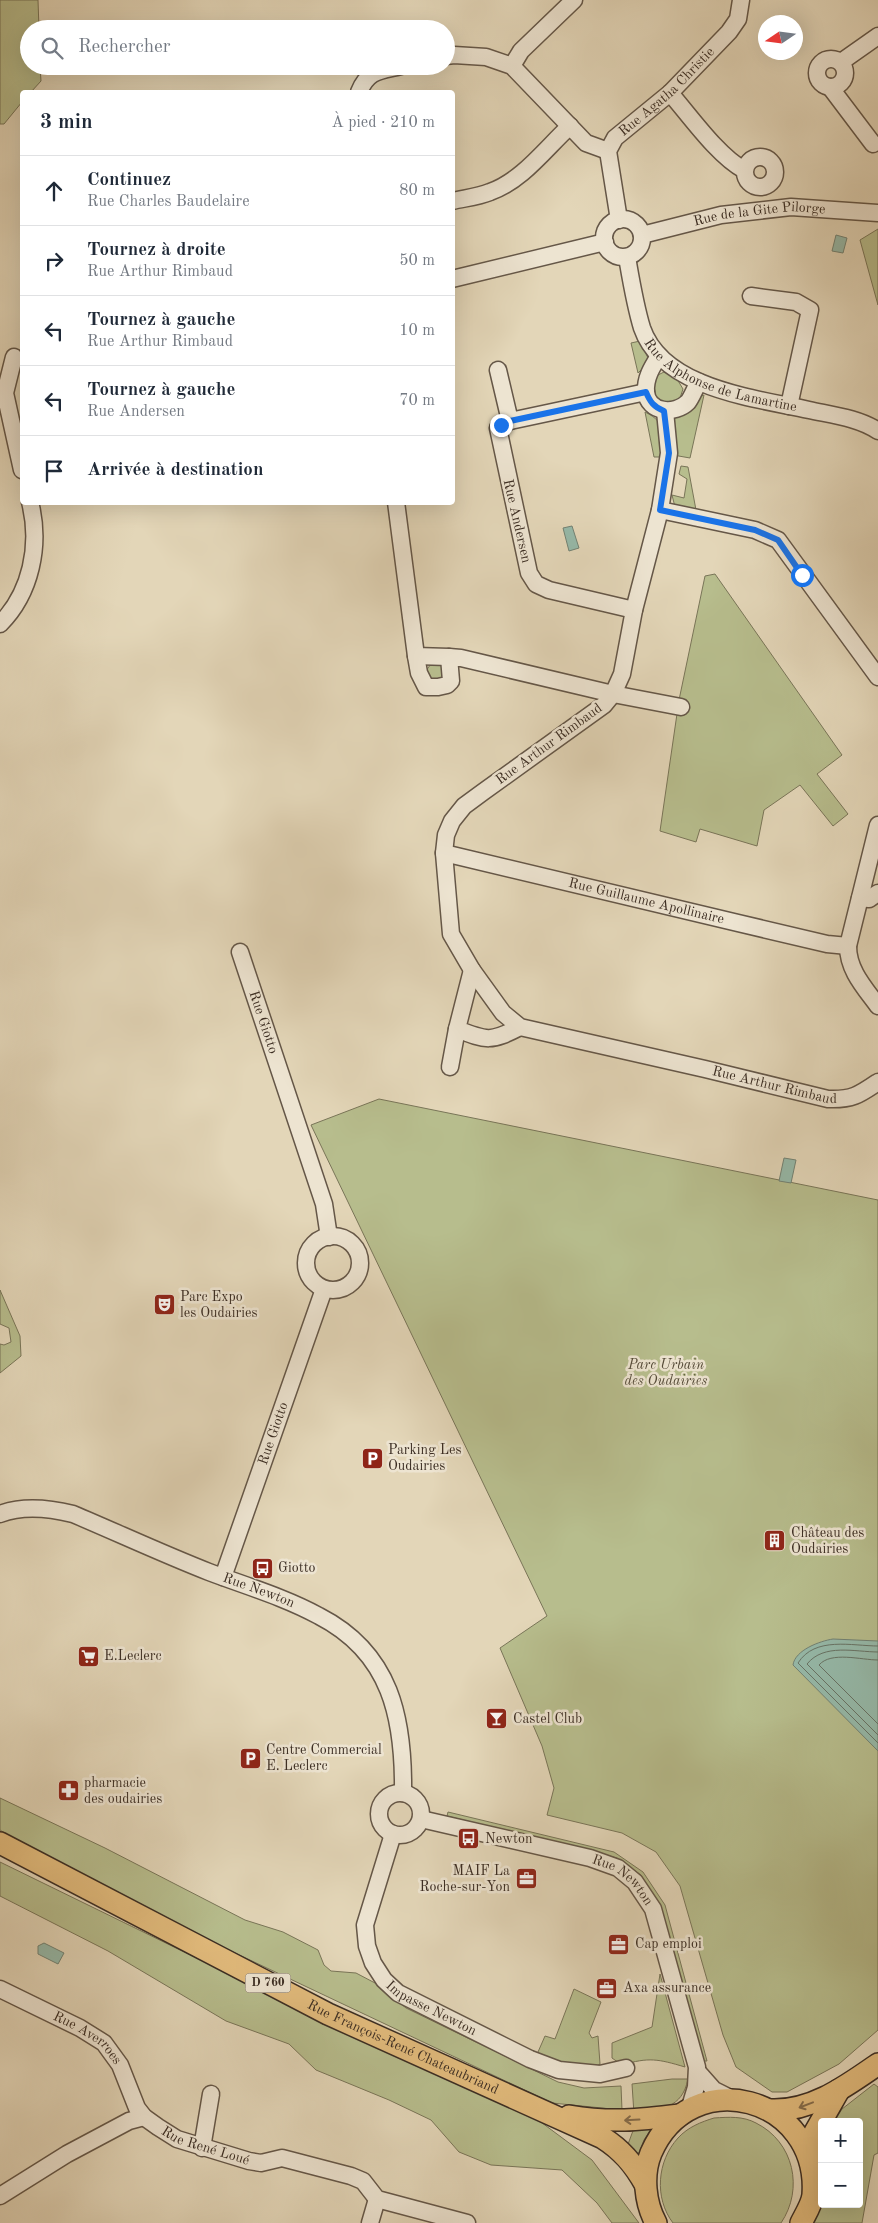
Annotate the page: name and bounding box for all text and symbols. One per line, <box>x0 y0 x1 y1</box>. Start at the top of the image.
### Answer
north arrow <box>758 15 803 60</box>
search box <box>20 20 455 75</box>
icon: search <box>38 34 66 62</box>
text: Rechercher <box>78 38 171 57</box>
street label: Rue Agatha Christie <box>616 45 717 139</box>
text: 3 min <box>40 112 93 133</box>
text: À pied · 210 m <box>332 115 435 131</box>
text: Continuez <box>87 171 171 190</box>
icon: ahead <box>40 177 68 205</box>
text: 80 m <box>399 183 435 199</box>
text: Rue Charles Baudelaire <box>87 194 250 210</box>
street label: Rue de la Gite Pilorge <box>692 200 826 229</box>
text: Tournez à droite <box>87 241 226 260</box>
icon: right <box>40 247 68 275</box>
text: 50 m <box>399 253 435 269</box>
text: Rue Arthur Rimbaud <box>87 264 233 280</box>
text: Tournez à gauche <box>87 311 235 330</box>
icon: left <box>40 317 68 345</box>
text: 10 m <box>399 323 435 339</box>
text: Rue Arthur Rimbaud <box>87 334 233 350</box>
street label: Rue Alphonse de Lamartine <box>641 336 798 414</box>
text: Tournez à gauche <box>87 381 235 400</box>
icon: left <box>40 387 68 415</box>
text: 70 m <box>399 393 435 409</box>
text: Rue Andersen <box>87 404 185 420</box>
route end <box>490 414 513 437</box>
icon: arrive <box>40 457 68 485</box>
text: Arrivée à destination <box>87 461 263 480</box>
street label: Rue Andersen <box>501 478 534 565</box>
route start <box>791 564 814 587</box>
street label: Rue Arthur Rimbaud <box>493 701 605 787</box>
street label: Rue Guillaume Apollinaire <box>567 876 726 926</box>
street label: Rue Giotto <box>246 989 280 1056</box>
street label: Rue Arthur Rimbaud <box>711 1064 837 1106</box>
place label: Parc Expo les Oudairies <box>180 1290 258 1320</box>
theatre icon: Parc Expo les Oudairies <box>152 1293 176 1317</box>
park label: Parc Urbain des Oudairies <box>625 1358 708 1388</box>
street label: Rue Giotto <box>256 1400 291 1467</box>
place label: Parking Les Oudairies <box>388 1443 462 1473</box>
parking icon: Parking Les Oudairies <box>360 1446 384 1470</box>
place label: Château des Oudairies <box>791 1526 864 1556</box>
building icon: Château des Oudairies <box>763 1529 787 1553</box>
bus stop icon: Giotto <box>250 1556 274 1580</box>
place label: Giotto <box>278 1561 316 1575</box>
street label: Rue Newton <box>221 1571 297 1610</box>
supermarket icon: E.Leclerc <box>76 1644 100 1668</box>
place label: E.Leclerc <box>104 1649 162 1663</box>
bar icon: Castel Club <box>485 1707 509 1731</box>
place label: Castel Club <box>513 1712 582 1726</box>
place label: Centre Commercial E. Leclerc <box>266 1743 382 1773</box>
parking icon: Centre Commercial E. Leclerc <box>238 1746 262 1770</box>
place label: pharmacie des oudairies <box>84 1776 162 1806</box>
pharmacy icon: pharmacie des oudairies <box>56 1779 80 1803</box>
bus stop icon: Newton <box>457 1827 481 1851</box>
place label: Newton <box>485 1832 533 1846</box>
street label: Rue Newton <box>590 1852 656 1908</box>
place label: MAIF La Roche-sur-Yon <box>420 1864 510 1894</box>
office icon: MAIF La Roche-sur-Yon <box>514 1867 538 1891</box>
office icon: Cap emploi <box>607 1932 631 1956</box>
place label: Cap emploi <box>635 1937 702 1951</box>
road number: D 760 <box>246 1974 290 1992</box>
office icon: Axa assurance <box>595 1976 619 2000</box>
street label: Impasse Newton <box>383 1978 479 2038</box>
place label: Axa assurance <box>623 1981 711 1995</box>
street label: Rue François-René Chateaubriand <box>305 1998 501 2097</box>
street label: Rue Averroes <box>51 2009 124 2067</box>
one-way arrow <box>799 2101 814 2110</box>
one-way arrow <box>624 2116 640 2125</box>
map controls <box>818 2118 863 2208</box>
button: + <box>818 2118 863 2163</box>
street label: Rue René Loué <box>159 2124 251 2168</box>
button: − <box>818 2163 863 2208</box>

